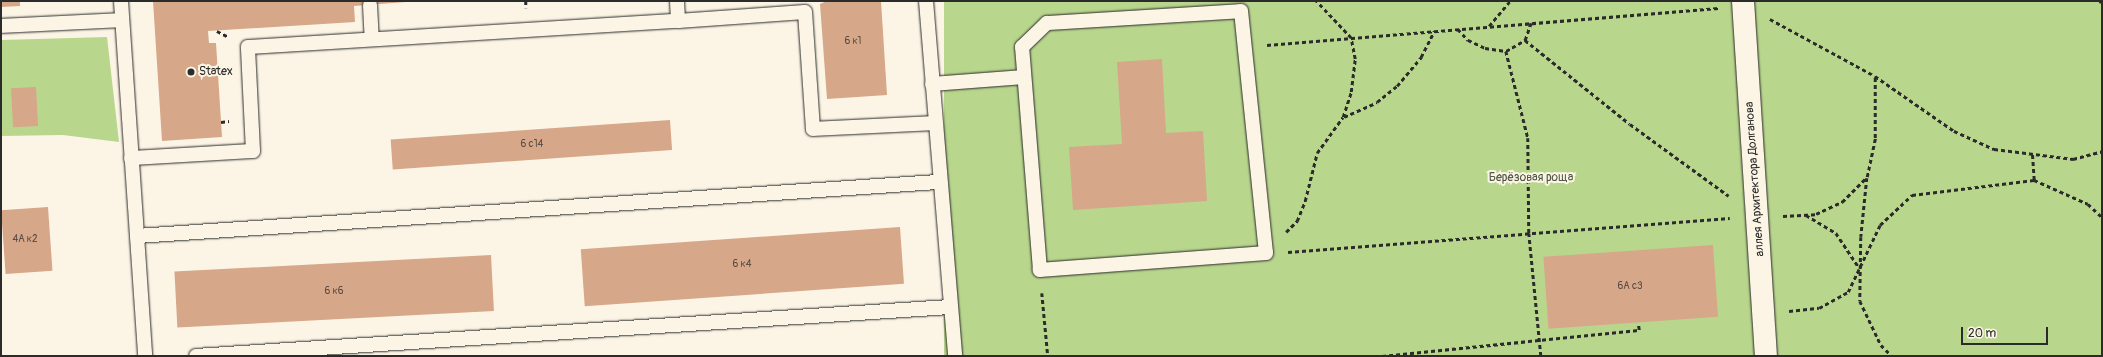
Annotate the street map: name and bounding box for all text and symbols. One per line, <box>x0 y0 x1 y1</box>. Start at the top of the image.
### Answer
house number: 6 к1 <box>844 36 862 48</box>
place label: Statex <box>199 65 233 79</box>
marker: Statex <box>186 67 196 77</box>
street label: аллея Архитектора Долганова <box>1742 101 1768 257</box>
house number: 6 с14 <box>521 139 543 151</box>
park label: Берёзовая роща <box>1489 171 1573 185</box>
house number: 4А к2 <box>12 234 38 246</box>
house number: 6 к4 <box>733 259 751 271</box>
house number: 6А с3 <box>1617 281 1643 293</box>
house number: 6 к6 <box>325 286 343 298</box>
scale bar <box>1963 319 2050 345</box>
text: 20 m <box>1968 326 1996 341</box>

